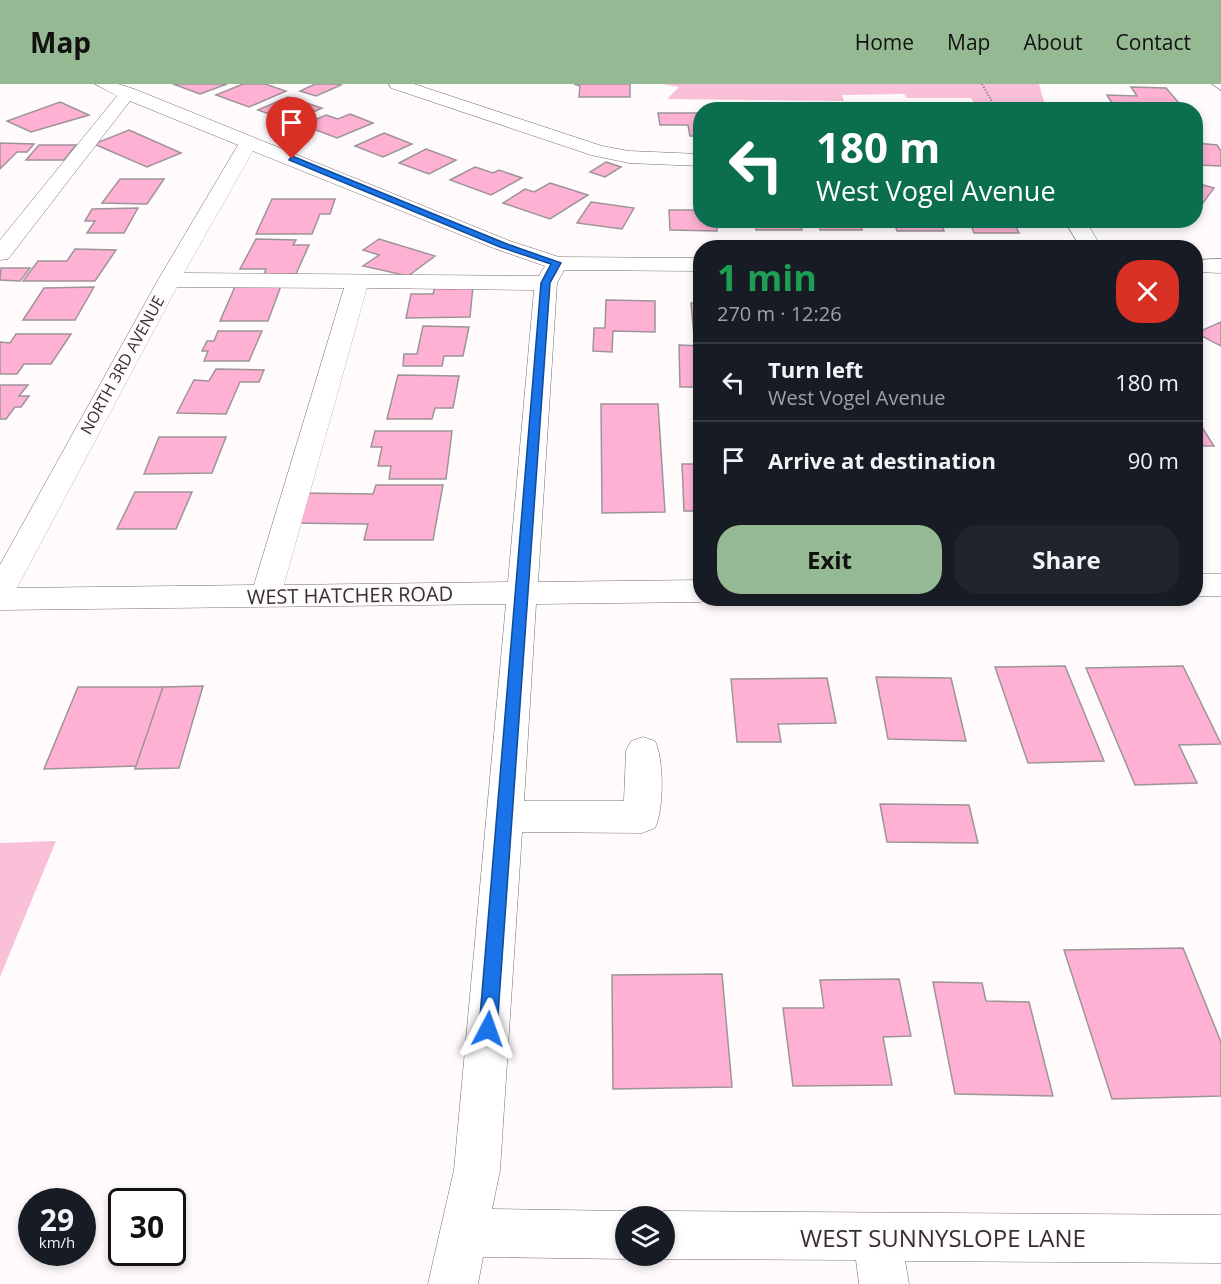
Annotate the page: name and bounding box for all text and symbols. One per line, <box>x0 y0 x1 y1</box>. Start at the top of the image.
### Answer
text: Map <box>30 23 91 61</box>
text: Home <box>855 28 914 56</box>
text: Map <box>947 28 990 56</box>
text: About <box>1023 28 1083 56</box>
text: Contact <box>1116 28 1191 56</box>
pin <box>266 97 317 159</box>
icon: arrive <box>275 106 308 139</box>
text: 180 m <box>816 118 940 175</box>
icon: left <box>717 126 795 204</box>
text: West Vogel Avenue <box>816 172 1056 209</box>
text: 1 min <box>717 253 817 302</box>
button: close <box>1116 260 1179 323</box>
street label: NORTH 3RD AVENUE <box>75 292 169 438</box>
text: 270 m · 12:26 <box>717 300 842 327</box>
text: Turn left <box>768 354 863 384</box>
icon: left <box>717 366 750 399</box>
text: 180 m <box>1115 367 1179 397</box>
text: West Vogel Avenue <box>768 384 945 411</box>
icon: arrive <box>717 444 750 477</box>
text: Arrive at destination <box>768 445 996 475</box>
text: 90 m <box>1128 445 1179 475</box>
button: Exit <box>717 525 942 594</box>
button: Share <box>954 525 1179 594</box>
street label: WEST HATCHER ROAD <box>247 580 453 610</box>
position arrow <box>456 997 520 1061</box>
speed limit sign: 30 <box>108 1188 186 1266</box>
text: 29 <box>40 1199 74 1240</box>
map controls <box>615 1206 675 1266</box>
button: layers <box>615 1206 675 1266</box>
street label: WEST SUNNYSLOPE LANE <box>800 1221 1086 1254</box>
text: km/h <box>39 1232 75 1252</box>

